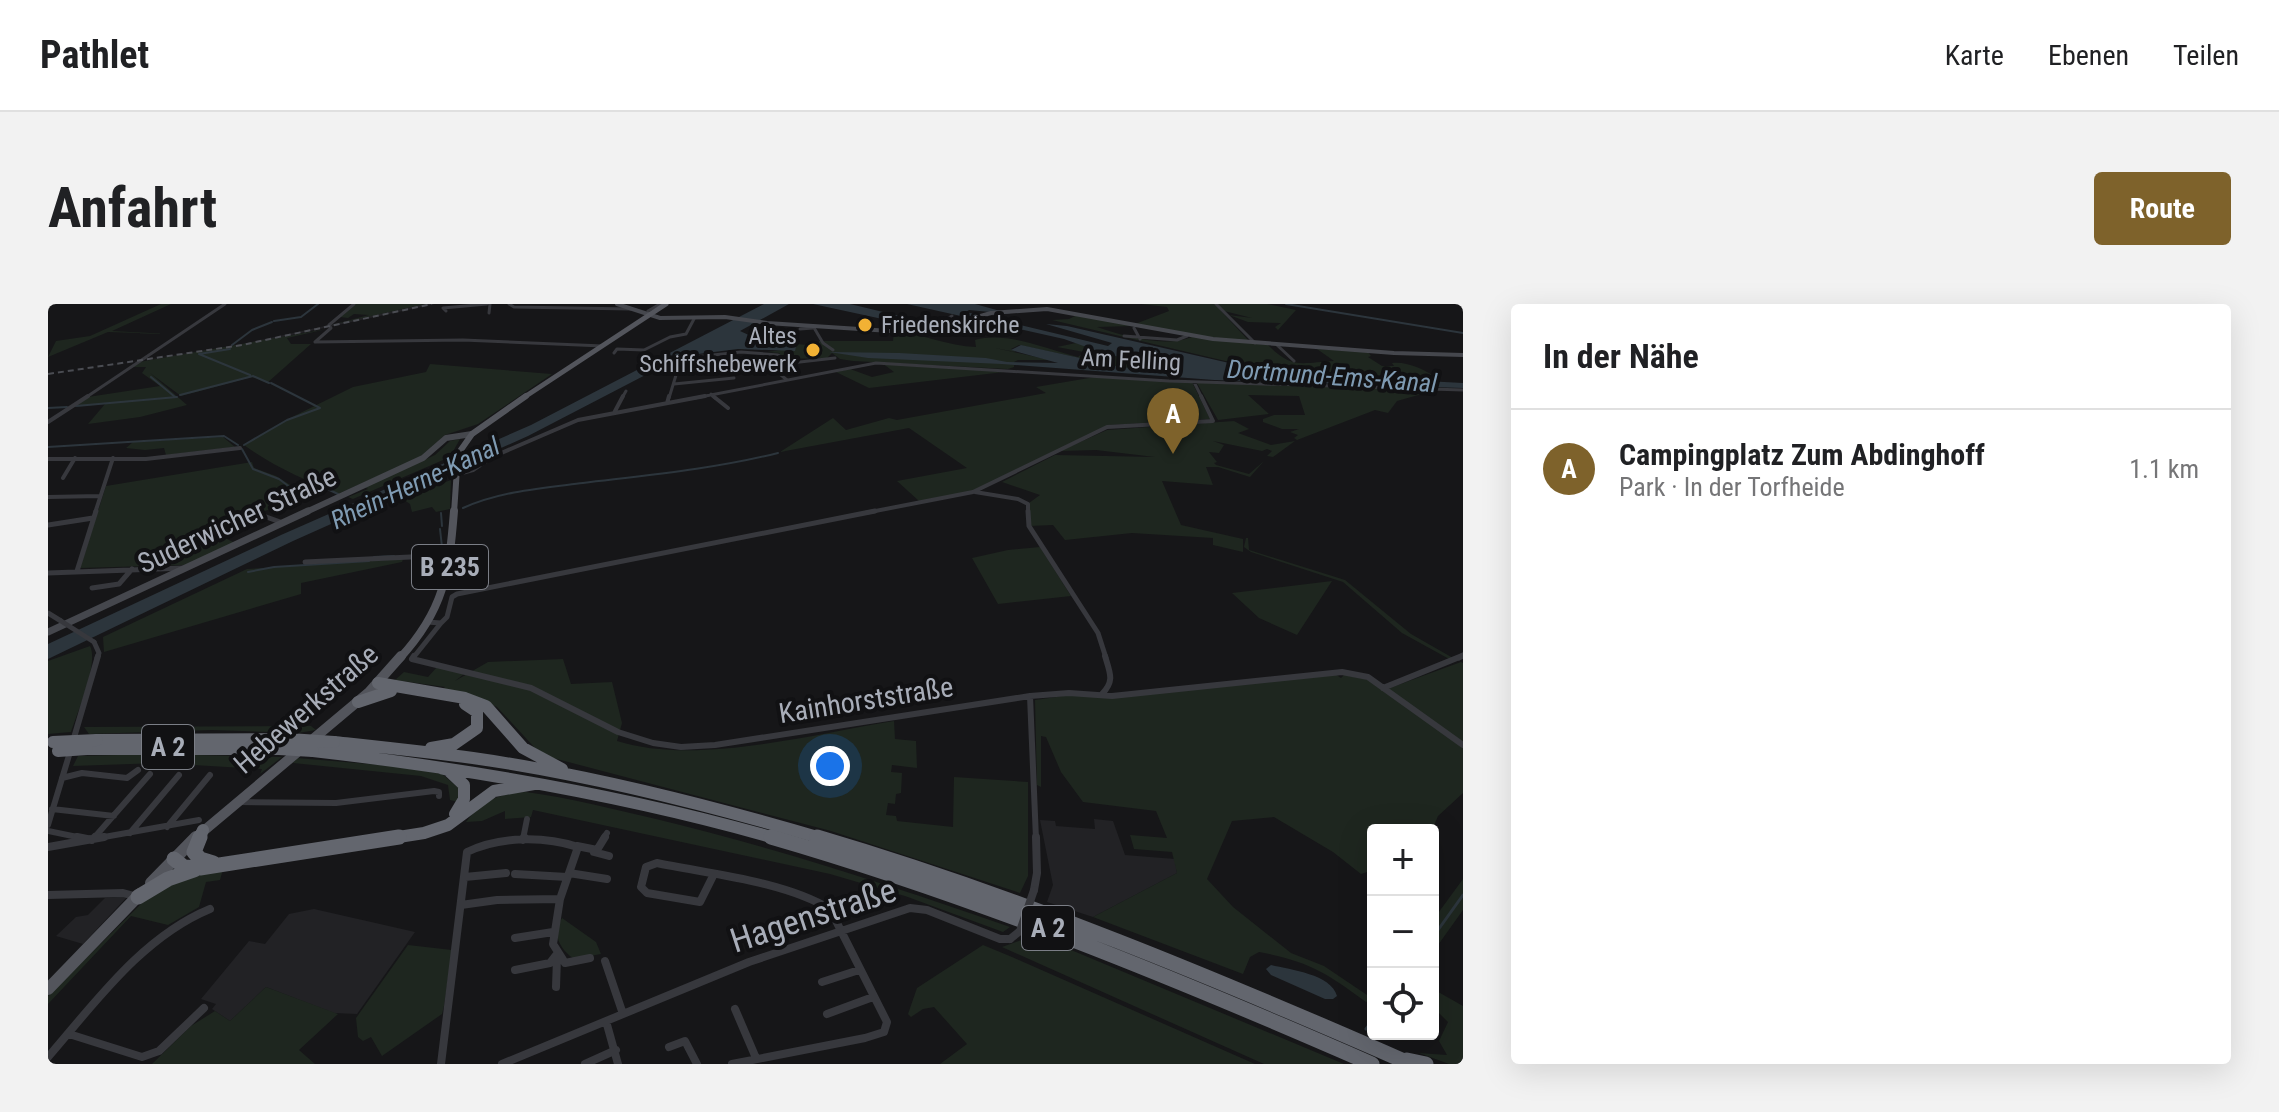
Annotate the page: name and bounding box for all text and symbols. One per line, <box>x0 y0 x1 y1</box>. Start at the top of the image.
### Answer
text: Pathlet <box>40 33 149 77</box>
text: Karte <box>1945 39 2004 72</box>
text: Ebenen <box>2048 39 2129 72</box>
text: Teilen <box>2173 39 2239 72</box>
button: Route <box>2094 172 2231 245</box>
text: Anfahrt <box>48 175 217 241</box>
place label: Friedenskirche <box>881 311 1019 339</box>
marker: Friedenskirche <box>856 316 874 334</box>
place label: Altes Schiffshebewerk <box>639 322 797 378</box>
text: In der Nähe <box>1543 336 1699 376</box>
marker: Altes Schiffshebewerk <box>804 341 822 359</box>
street label: Am Felling <box>1080 343 1182 377</box>
water label: Dortmund-Ems-Kanal <box>1226 354 1439 398</box>
pin: A <box>1147 388 1199 454</box>
water label: Rhein-Herne-Kanal <box>326 430 505 535</box>
text: Campingplatz Zum Abdinghoff <box>1619 437 1985 472</box>
text: A <box>1561 454 1577 484</box>
text: 1.1 km <box>2129 454 2199 484</box>
street label: Suderwicher Straße <box>133 460 341 580</box>
text: Park · In der Torfheide <box>1619 472 1845 502</box>
road number: B 235 <box>412 545 488 589</box>
street label: Hebewerkstraße <box>227 637 385 781</box>
street label: Kainhorststraße <box>776 670 956 730</box>
road number: A 2 <box>142 725 194 769</box>
your location <box>810 746 850 786</box>
map controls <box>1367 824 1439 1040</box>
button: + <box>1367 824 1439 896</box>
street label: Hagenstraße <box>725 869 901 961</box>
button: − <box>1367 896 1439 968</box>
road number: A 2 <box>1022 906 1074 950</box>
button: locate <box>1367 968 1439 1040</box>

